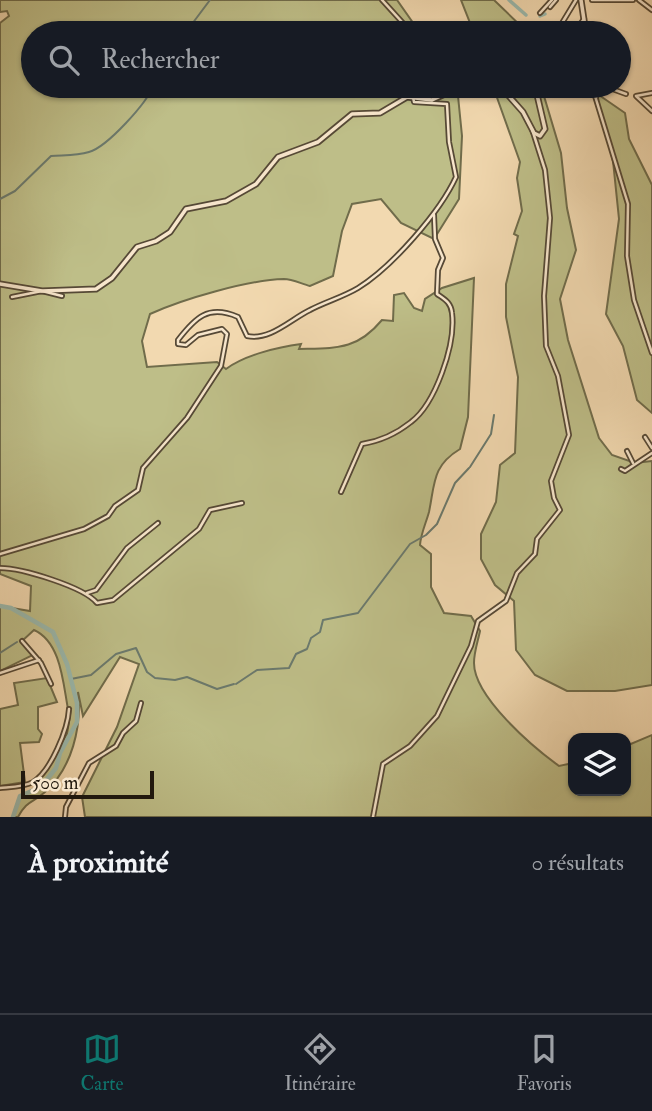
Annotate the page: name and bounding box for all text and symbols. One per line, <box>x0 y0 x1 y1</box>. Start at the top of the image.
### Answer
search box <box>21 21 631 98</box>
icon: search <box>45 41 83 79</box>
text: Rechercher <box>101 44 220 76</box>
map controls <box>568 733 631 796</box>
button: layers <box>568 733 631 796</box>
scale bar <box>21 768 154 800</box>
text: 500 m <box>32 771 78 795</box>
text: À proximité <box>28 844 168 881</box>
text: 0 résultats <box>531 848 624 877</box>
tab: Carte <box>81 1030 123 1096</box>
tab: Itinéraire <box>284 1030 356 1096</box>
tab: Favoris <box>517 1030 571 1096</box>

